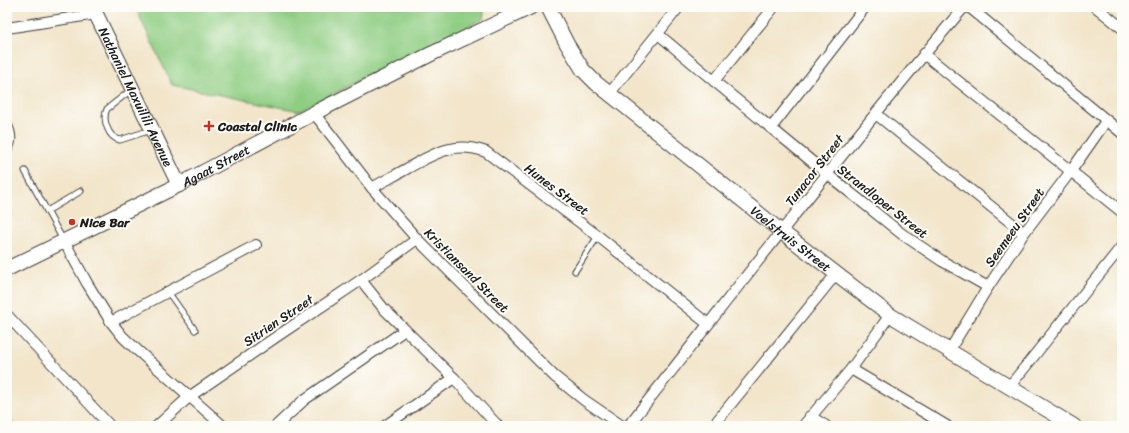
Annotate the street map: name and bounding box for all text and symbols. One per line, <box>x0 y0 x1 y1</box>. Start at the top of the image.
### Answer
street label: Nathaniel Maxuilili Avenue <box>92 23 179 171</box>
place label: Coastal Clinic <box>217 115 298 138</box>
marker: Coastal Clinic <box>203 120 215 132</box>
street label: Tunacor Street <box>779 129 850 211</box>
street label: Agaat Street <box>177 138 255 194</box>
street label: Hunes Street <box>519 157 594 222</box>
street label: Strandloper Street <box>832 158 933 245</box>
street label: Seemeeu Street <box>978 183 1051 272</box>
street label: Voelstruis Street <box>745 200 836 278</box>
place label: Nice Bar <box>79 211 131 234</box>
marker: Nice Bar <box>67 217 77 227</box>
street label: Kristiansand Street <box>418 222 515 319</box>
street label: Sitrien Street <box>238 288 319 353</box>

